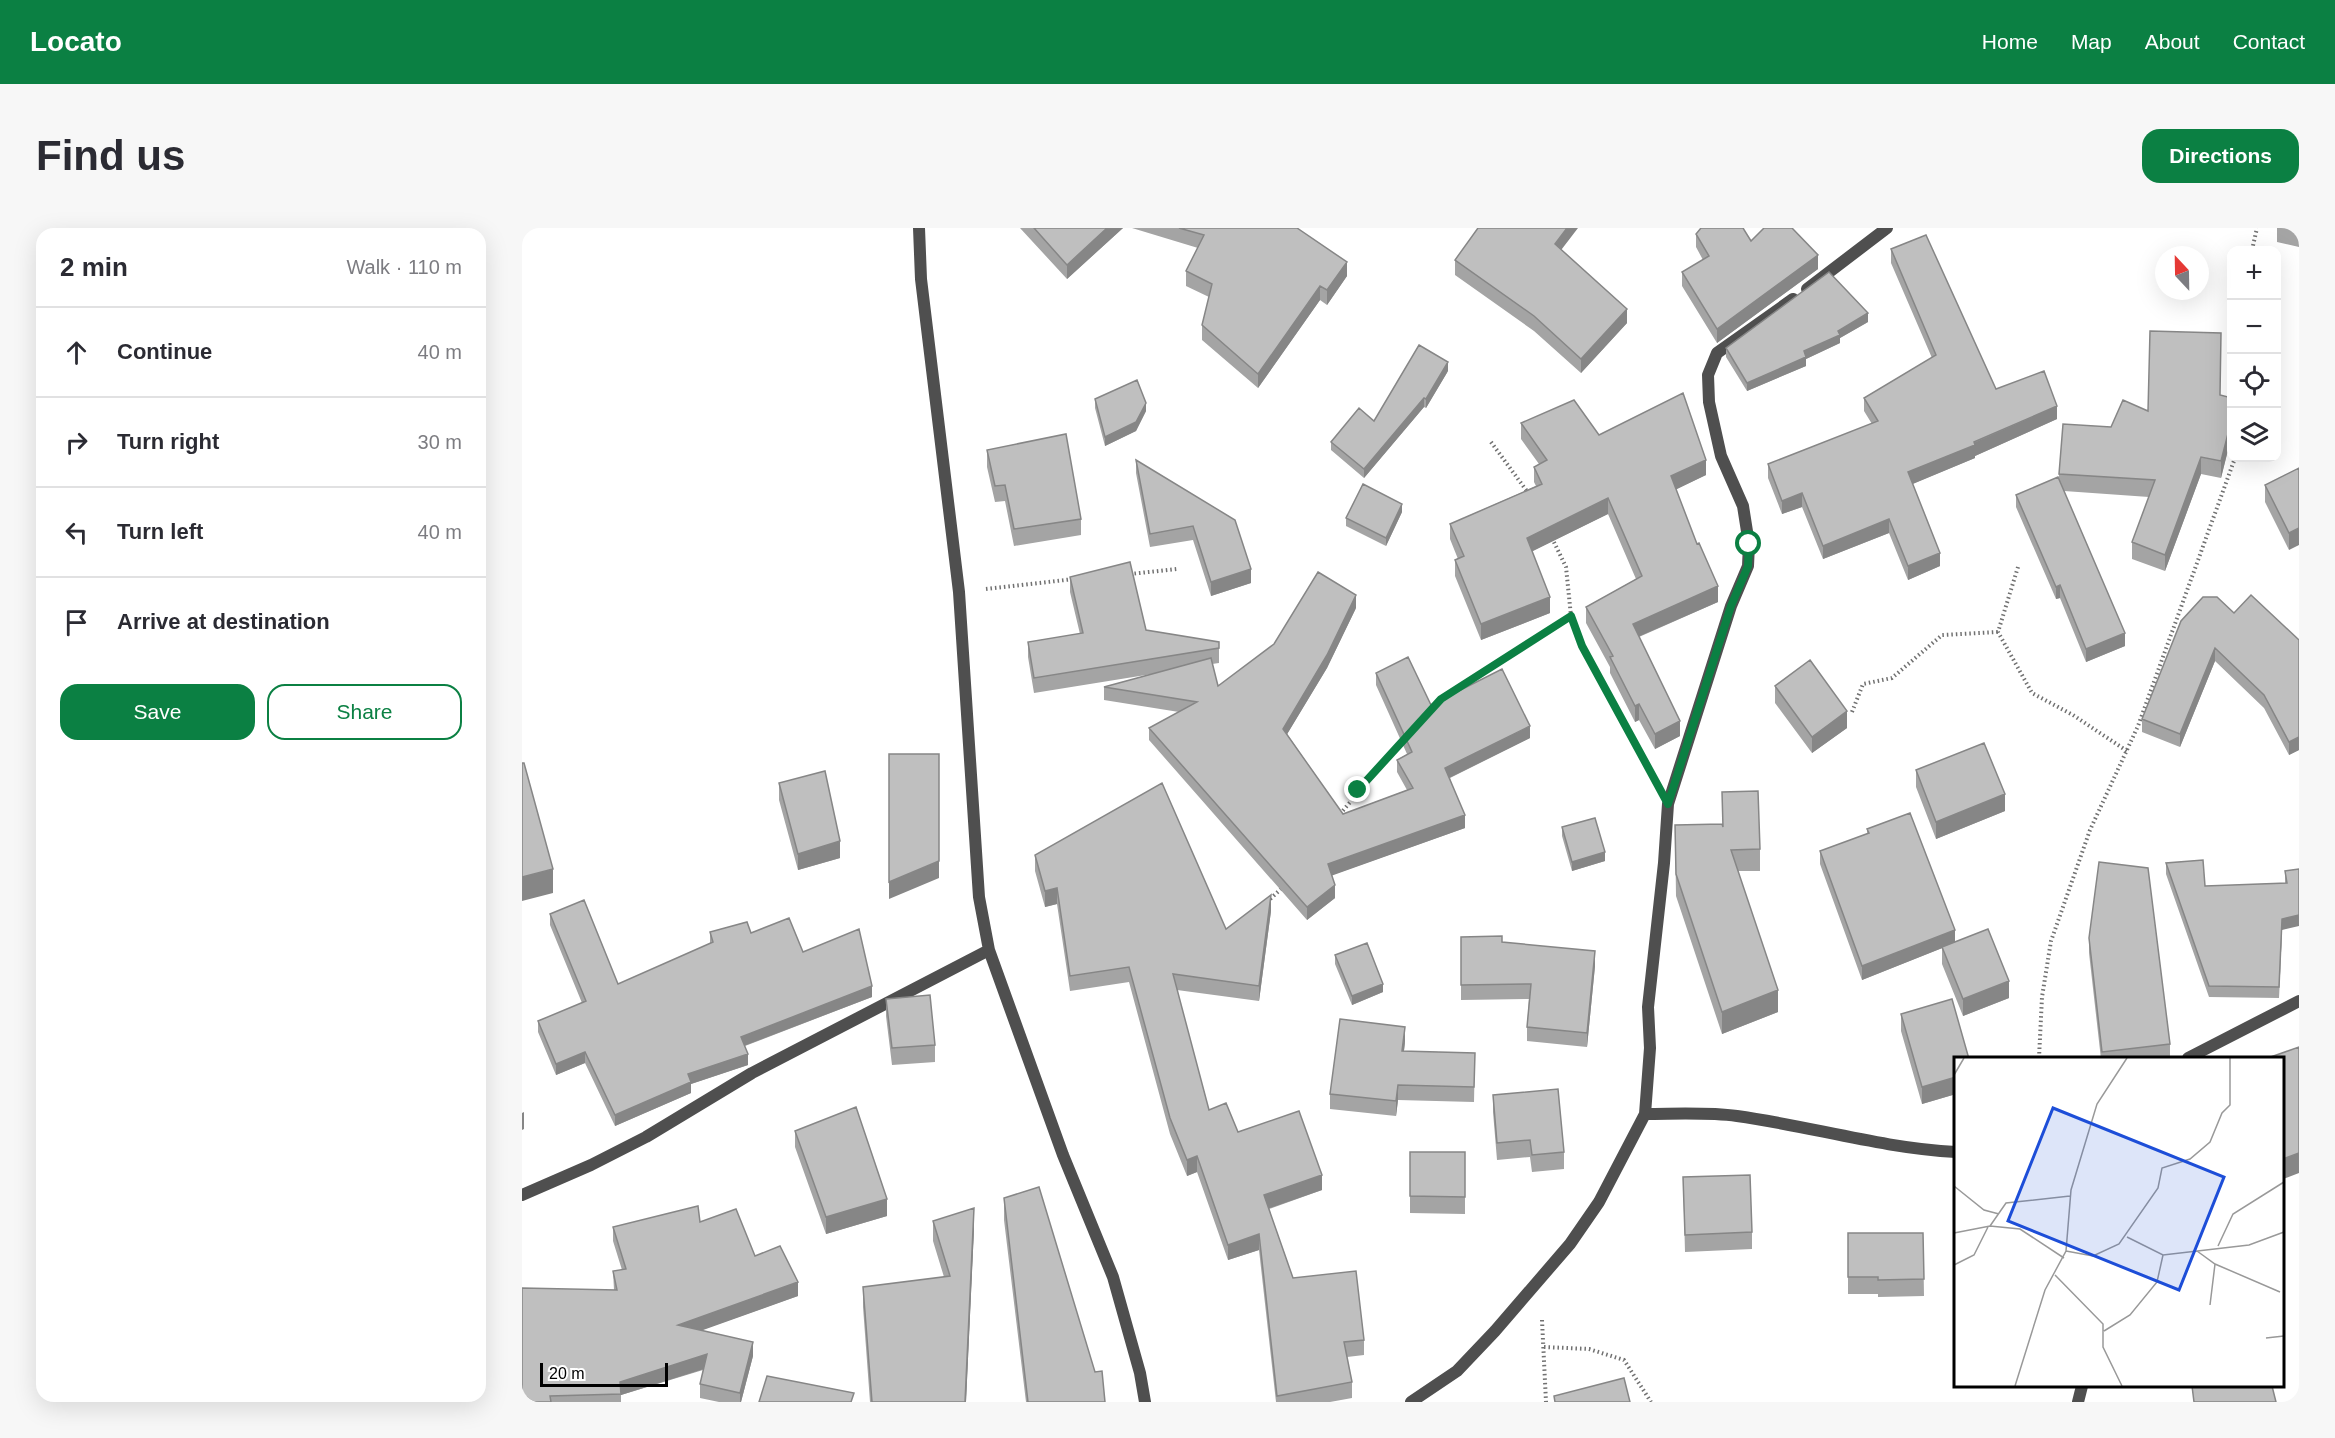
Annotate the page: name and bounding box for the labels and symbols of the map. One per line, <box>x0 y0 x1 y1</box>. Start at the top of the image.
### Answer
north arrow <box>2155 246 2209 300</box>
route start <box>1735 530 1761 556</box>
route end <box>1344 776 1370 802</box>
inset map <box>1954 1057 2284 1387</box>
scale bar <box>540 1360 668 1388</box>

